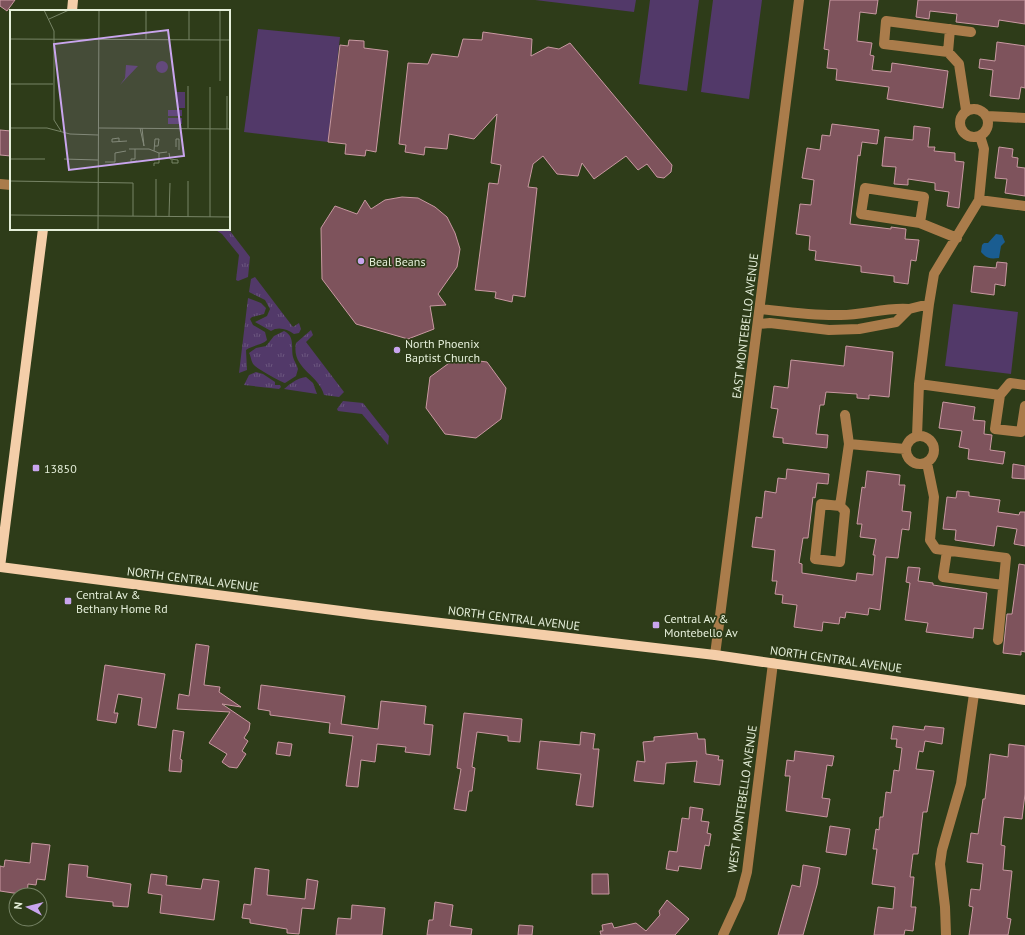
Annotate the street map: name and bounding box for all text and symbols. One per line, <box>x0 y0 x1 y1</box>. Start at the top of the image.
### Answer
inset map <box>10 10 230 230</box>
street label: EAST MONTEBELLO AVENUE <box>729 253 761 399</box>
place label: Beal Beans <box>369 254 425 269</box>
marker: Beal Beans <box>356 256 366 266</box>
place label: North Phoenix Baptist Church <box>405 336 480 365</box>
marker: North Phoenix Baptist Church <box>392 345 402 355</box>
place label: 13850 <box>44 461 77 476</box>
marker: 13850 <box>31 463 41 473</box>
street label: NORTH CENTRAL AVENUE <box>126 563 260 595</box>
place label: Central Av & Bethany Home Rd <box>76 587 168 616</box>
marker: Central Av & Bethany Home Rd <box>63 596 73 606</box>
street label: NORTH CENTRAL AVENUE <box>447 602 581 634</box>
place label: Central Av & Montebello Av <box>664 611 738 640</box>
marker: Central Av & Montebello Av <box>651 620 661 630</box>
street label: NORTH CENTRAL AVENUE <box>769 642 903 676</box>
street label: WEST MONTEBELLO AVENUE <box>724 724 760 874</box>
north arrow <box>8 887 48 927</box>
text: N <box>11 901 25 910</box>

